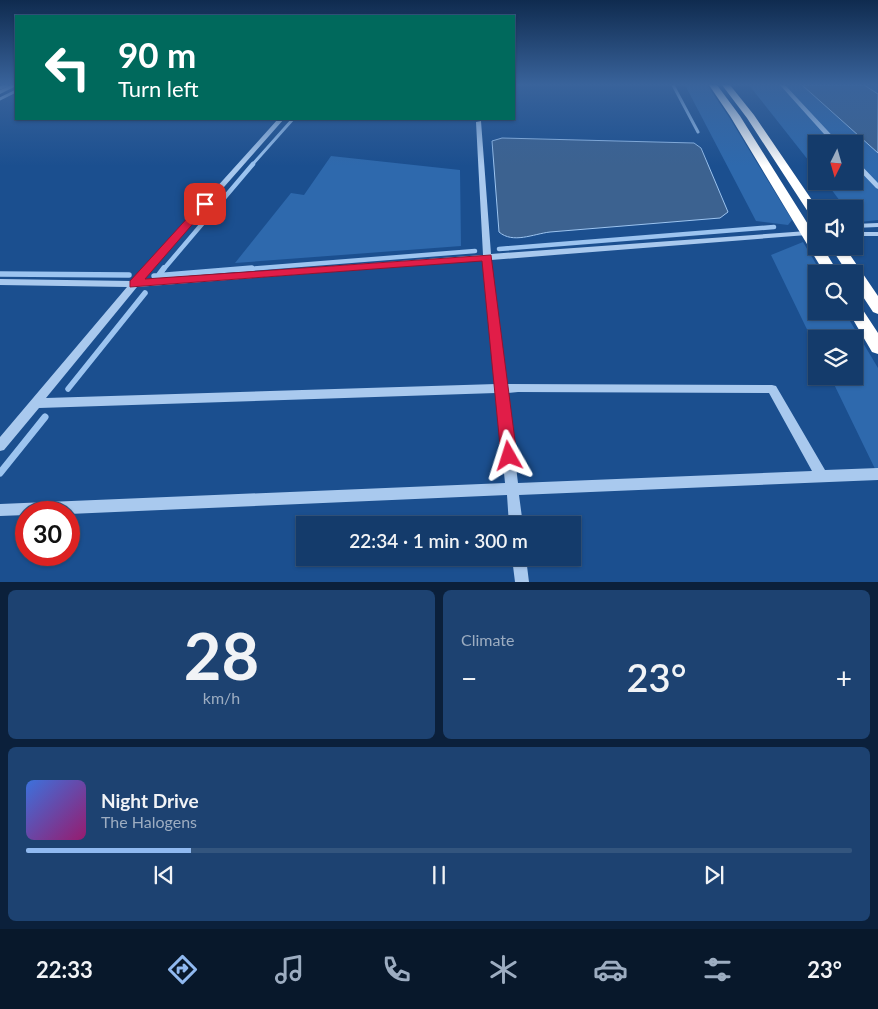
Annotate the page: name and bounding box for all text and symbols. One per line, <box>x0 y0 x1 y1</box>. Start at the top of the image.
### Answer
text: 90 m <box>118 33 196 75</box>
icon: left <box>35 35 100 100</box>
text: Turn left <box>118 75 199 102</box>
north arrow <box>808 135 862 190</box>
map controls <box>808 135 863 385</box>
pin <box>184 183 226 225</box>
icon: arrive <box>191 190 219 218</box>
button: sound <box>808 200 863 255</box>
button: search <box>808 265 863 320</box>
button: layers <box>808 330 863 385</box>
position arrow <box>482 429 534 481</box>
speed limit sign: 30 <box>15 501 80 566</box>
text: 22:34 · 1 min · 300 m <box>349 529 528 552</box>
text: 28 <box>184 616 259 694</box>
text: Climate <box>461 630 514 649</box>
text: 23° <box>627 654 686 700</box>
text: − <box>461 661 477 695</box>
text: + <box>836 661 852 695</box>
text: km/h <box>203 688 240 707</box>
text: Night Drive <box>101 789 199 812</box>
text: The Halogens <box>101 812 197 831</box>
icon: previous <box>150 861 178 889</box>
icon: pause <box>425 861 453 889</box>
icon: next <box>700 861 728 889</box>
icon: directions <box>165 952 200 987</box>
icon: music <box>272 952 307 987</box>
icon: phone <box>379 952 414 987</box>
icon: climate <box>486 952 521 987</box>
icon: car <box>593 952 628 987</box>
icon: filters <box>700 952 735 987</box>
text: 22:33 <box>36 956 93 983</box>
text: 23° <box>807 956 842 983</box>

